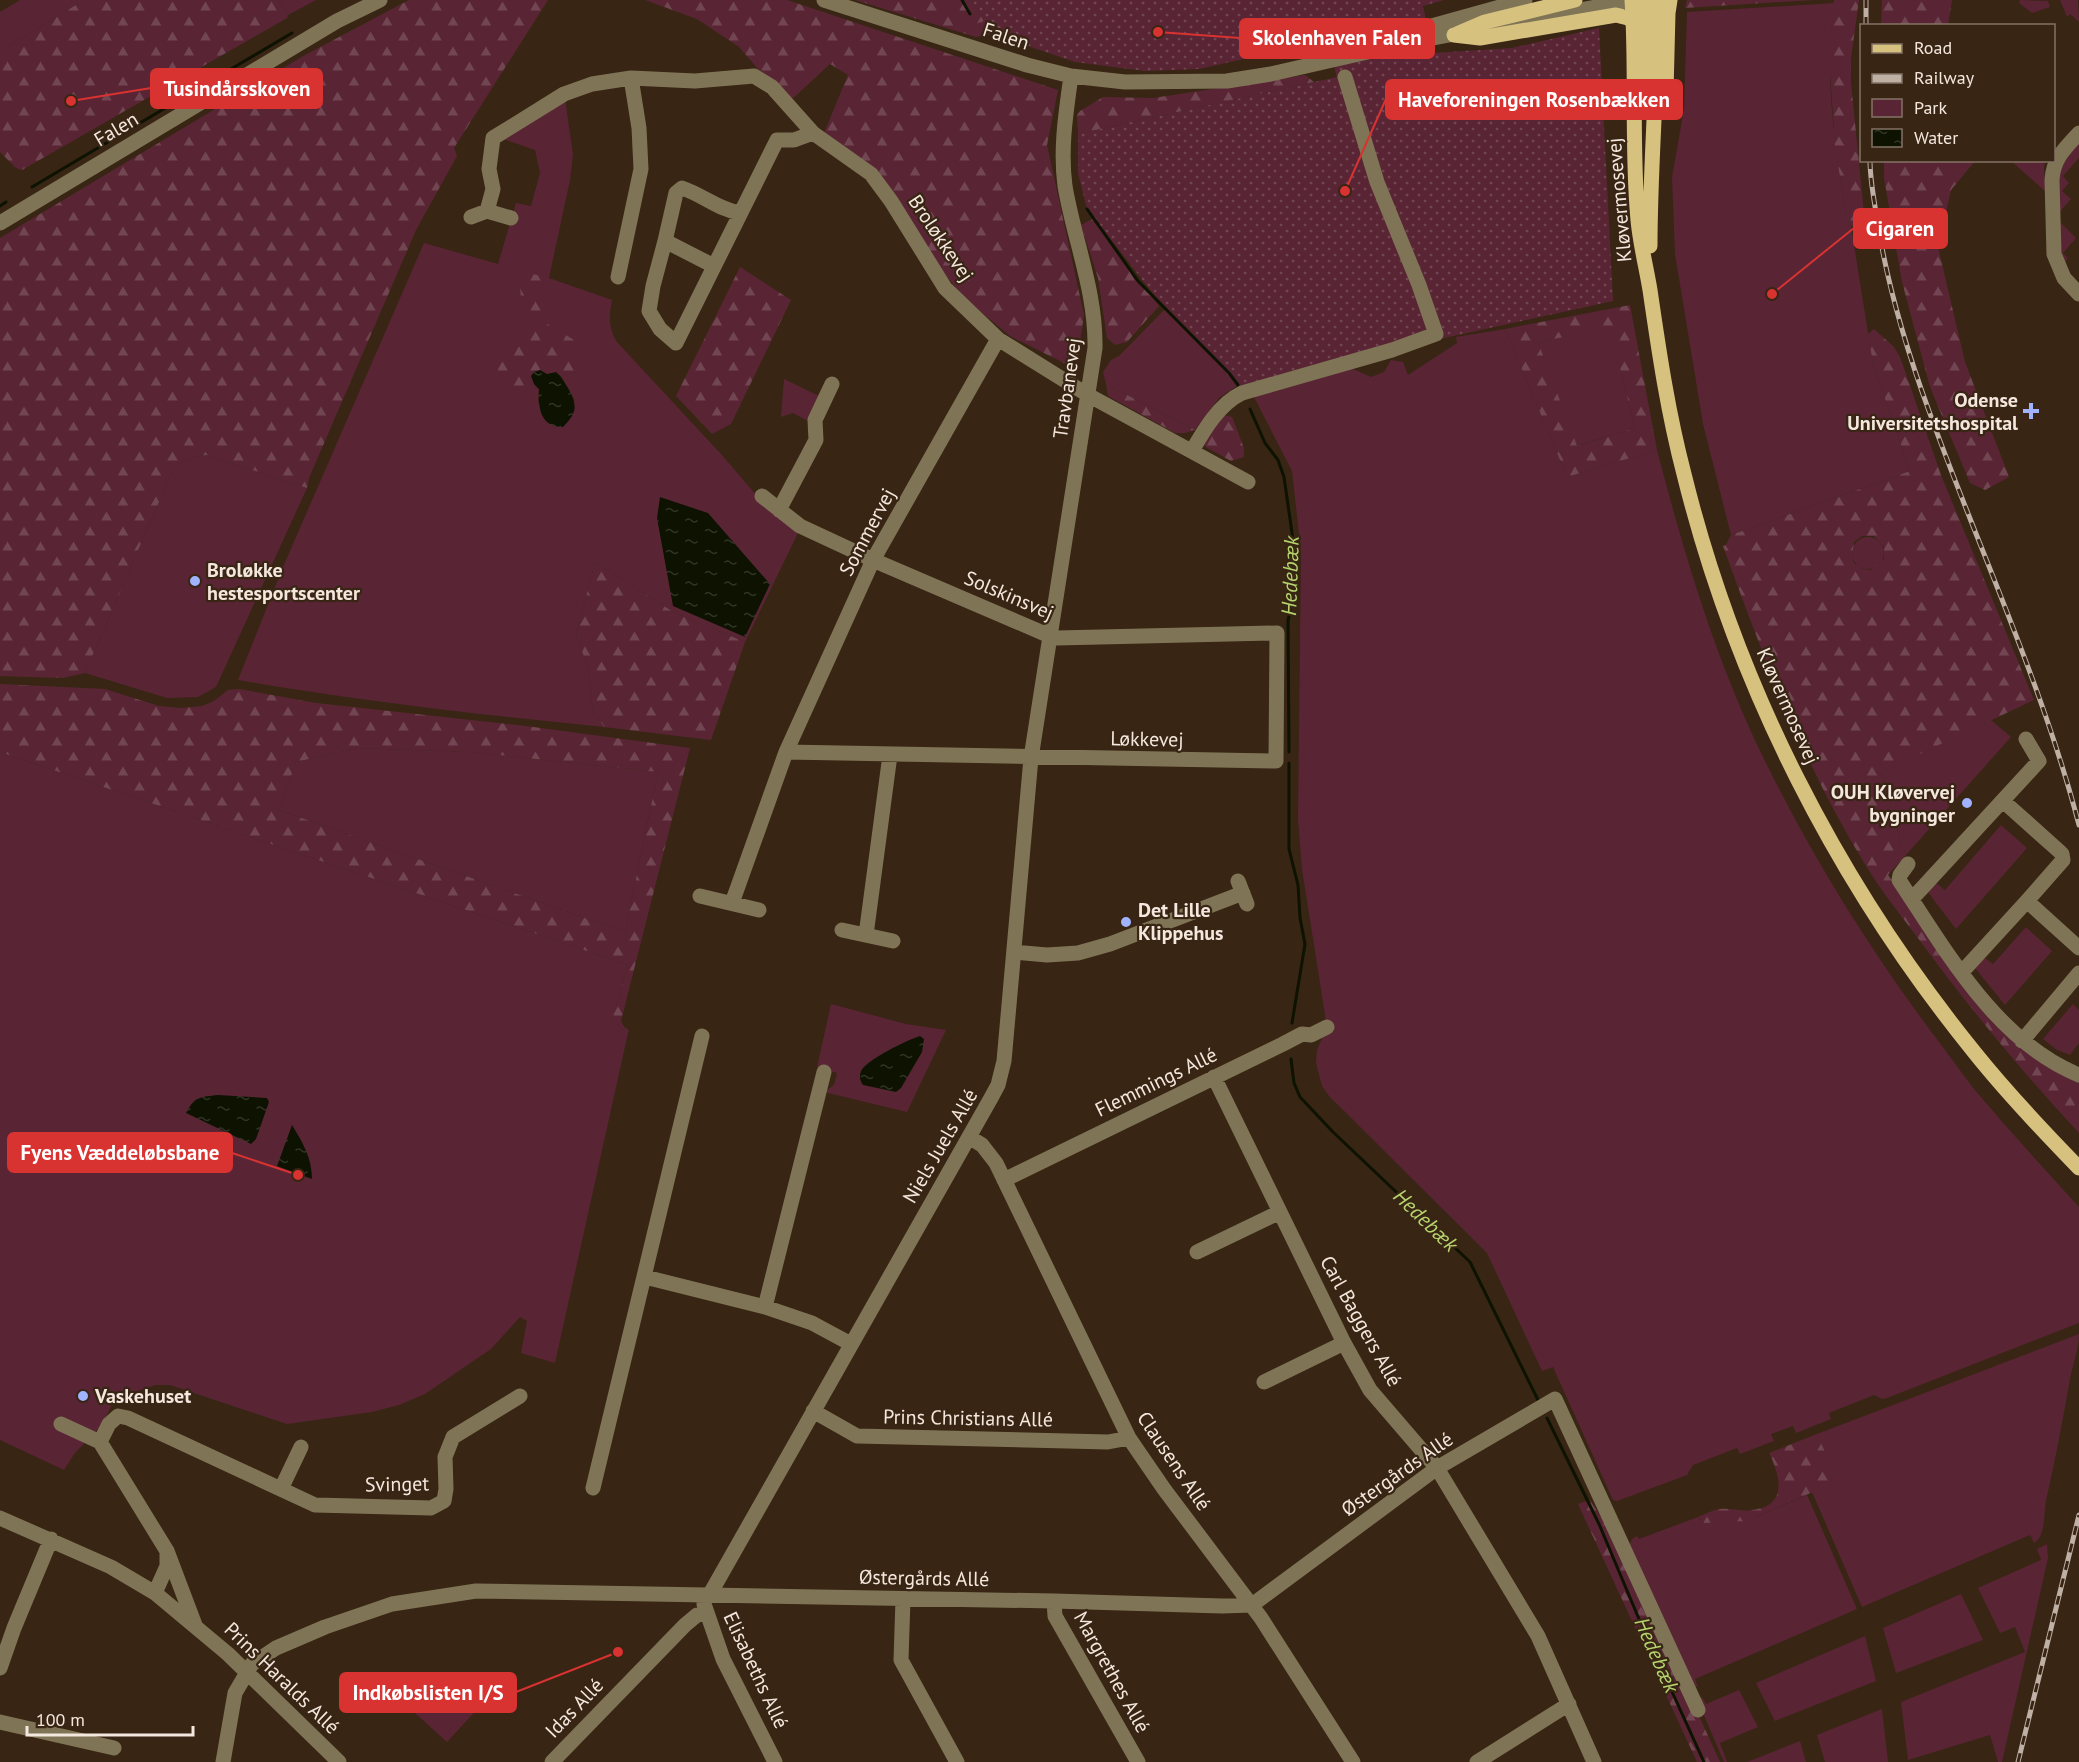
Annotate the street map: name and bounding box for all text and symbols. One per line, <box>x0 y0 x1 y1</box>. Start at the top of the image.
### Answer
street label: Falen <box>980 16 1032 56</box>
callout: Skolenhaven Falen <box>1240 19 1434 58</box>
text: Skolenhaven Falen <box>1252 24 1422 51</box>
legend <box>1860 24 2055 162</box>
text: Road <box>1914 36 1952 59</box>
text: Railway <box>1914 66 1975 89</box>
callout: Tusindårsskoven <box>151 69 322 108</box>
text: Tusindårsskoven <box>164 75 310 102</box>
callout: Haveforeningen Rosenbækken <box>1386 80 1682 119</box>
text: Haveforeningen Rosenbækken <box>1398 86 1670 113</box>
text: Park <box>1914 96 1947 119</box>
street label: Falen <box>89 106 143 152</box>
text: Water <box>1914 126 1958 149</box>
street label: Kløvermosevej <box>1601 137 1637 263</box>
street label: Broløkkevej <box>902 190 980 286</box>
callout: Cigaren <box>1854 209 1947 248</box>
text: Cigaren <box>1866 215 1934 242</box>
street label: Travbanevej <box>1047 336 1087 440</box>
place label: Odense Universitetshospital <box>1847 387 2018 436</box>
marker: Odense Universitetshospital <box>2022 402 2040 420</box>
street label: Sommervej <box>833 484 901 580</box>
water label: Hedebæk <box>1275 534 1305 616</box>
place label: Broløkke hestesportscenter <box>207 557 360 606</box>
street label: Solskinsvej <box>960 565 1058 625</box>
marker: Broløkke hestesportscenter <box>188 574 202 588</box>
street label: Kløvermosevej <box>1751 644 1825 768</box>
street label: Løkkevej <box>1110 725 1184 753</box>
place label: OUH Kløvervej bygninger <box>1831 779 1955 828</box>
marker: OUH Kløvervej bygninger <box>1960 796 1974 810</box>
place label: Det Lille Klippehus <box>1138 897 1224 946</box>
marker: Det Lille Klippehus <box>1119 915 1133 929</box>
street label: Flemmings Allé <box>1091 1041 1221 1123</box>
street label: Niels Juels Allé <box>897 1084 983 1208</box>
callout: Fyens Væddeløbsbane <box>8 1133 232 1172</box>
text: Fyens Væddeløbsbane <box>21 1139 219 1166</box>
water label: Hedebæk <box>1388 1183 1465 1259</box>
street label: Carl Baggers Allé <box>1314 1251 1408 1391</box>
place label: Vaskehuset <box>94 1383 191 1409</box>
marker: Vaskehuset <box>76 1389 90 1403</box>
street label: Prins Christians Allé <box>883 1404 1053 1432</box>
street label: Clausens Allé <box>1131 1406 1217 1516</box>
street label: Østergårds Allé <box>1336 1426 1458 1522</box>
street label: Svinget <box>365 1470 430 1498</box>
street label: Østergårds Allé <box>859 1564 989 1592</box>
street label: Margrethes Allé <box>1068 1607 1156 1737</box>
street label: Elisabeths Allé <box>718 1608 794 1732</box>
water label: Hedebæk <box>1628 1613 1686 1698</box>
street label: Prins Haralds Allé <box>219 1616 345 1740</box>
callout: Indkøbslisten I/S <box>340 1673 516 1712</box>
street label: Idas Allé <box>539 1673 609 1743</box>
text: Indkøbslisten I/S <box>352 1679 504 1706</box>
scale bar <box>27 1699 194 1737</box>
text: 100 m <box>36 1708 85 1731</box>

